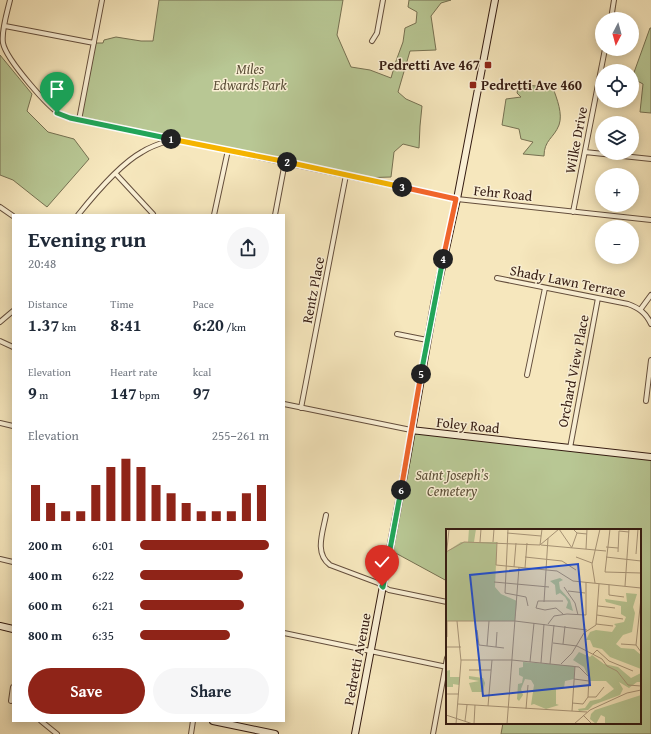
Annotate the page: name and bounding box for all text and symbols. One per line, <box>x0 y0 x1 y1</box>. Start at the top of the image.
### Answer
north arrow <box>595 12 639 56</box>
map controls <box>595 12 639 264</box>
place label: Pedretti Ave 467 <box>379 55 480 75</box>
park label: Miles Edwards Park <box>212 59 287 95</box>
marker: Pedretti Ave 467 <box>483 60 493 70</box>
button: locate <box>595 64 639 108</box>
pin <box>40 72 74 113</box>
place label: Pedretti Ave 460 <box>481 75 582 95</box>
icon: arrive <box>46 78 68 100</box>
marker: Pedretti Ave 460 <box>468 80 478 90</box>
street label: Wilke Drive <box>560 104 592 175</box>
button: layers <box>595 116 639 160</box>
pin: 1 <box>161 129 181 149</box>
text: 1 <box>168 131 174 147</box>
pin: 2 <box>277 152 297 172</box>
text: 2 <box>284 154 290 170</box>
button: + <box>595 168 639 212</box>
pin: 3 <box>392 177 412 197</box>
text: 3 <box>399 179 405 195</box>
street label: Fehr Road <box>473 180 534 206</box>
button: − <box>595 220 639 264</box>
text: Evening run <box>28 223 146 255</box>
button: share <box>227 227 269 269</box>
pin: 4 <box>433 249 453 269</box>
text: 4 <box>440 251 446 267</box>
text: 20:48 <box>28 254 56 273</box>
street label: Rentz Place <box>297 255 329 325</box>
street label: Shady Lawn Terrace <box>508 260 628 302</box>
text: Distance <box>28 296 67 312</box>
text: Time <box>110 296 134 312</box>
text: Pace <box>193 296 214 312</box>
text: 1.37 <box>28 312 59 337</box>
text: 8:41 <box>110 312 142 337</box>
text: 6:20 <box>193 312 224 337</box>
street label: Orchard View Place <box>552 313 594 429</box>
text: km <box>59 319 76 335</box>
text: /km <box>224 319 246 335</box>
text: Elevation <box>28 364 71 380</box>
text: Heart rate <box>110 364 158 380</box>
text: kcal <box>193 364 211 380</box>
pin: 5 <box>411 364 431 384</box>
text: 5 <box>418 366 424 382</box>
text: 9 <box>28 380 37 405</box>
text: 147 <box>110 380 137 405</box>
text: 97 <box>193 380 210 405</box>
text: m <box>37 387 48 403</box>
text: bpm <box>137 387 160 403</box>
street label: Foley Road <box>435 412 501 438</box>
text: Elevation <box>28 426 79 445</box>
text: 255–261 m <box>212 426 269 445</box>
park label: Saint Joseph’s Cemetery <box>415 465 489 501</box>
pin: 6 <box>391 480 411 500</box>
text: 6 <box>398 482 404 498</box>
inset map <box>446 529 641 724</box>
text: 200 m <box>28 536 62 555</box>
text: 6:01 <box>92 536 114 555</box>
pin <box>365 545 399 586</box>
icon: check <box>371 551 393 573</box>
text: 400 m <box>28 566 62 585</box>
text: 6:22 <box>92 566 114 585</box>
text: 600 m <box>28 596 62 615</box>
text: 6:21 <box>92 596 114 615</box>
street label: Pedretti Avenue <box>338 611 376 707</box>
text: 800 m <box>28 626 62 645</box>
text: 6:35 <box>92 626 114 645</box>
button: Save <box>28 668 145 714</box>
button: Share <box>153 668 269 714</box>

